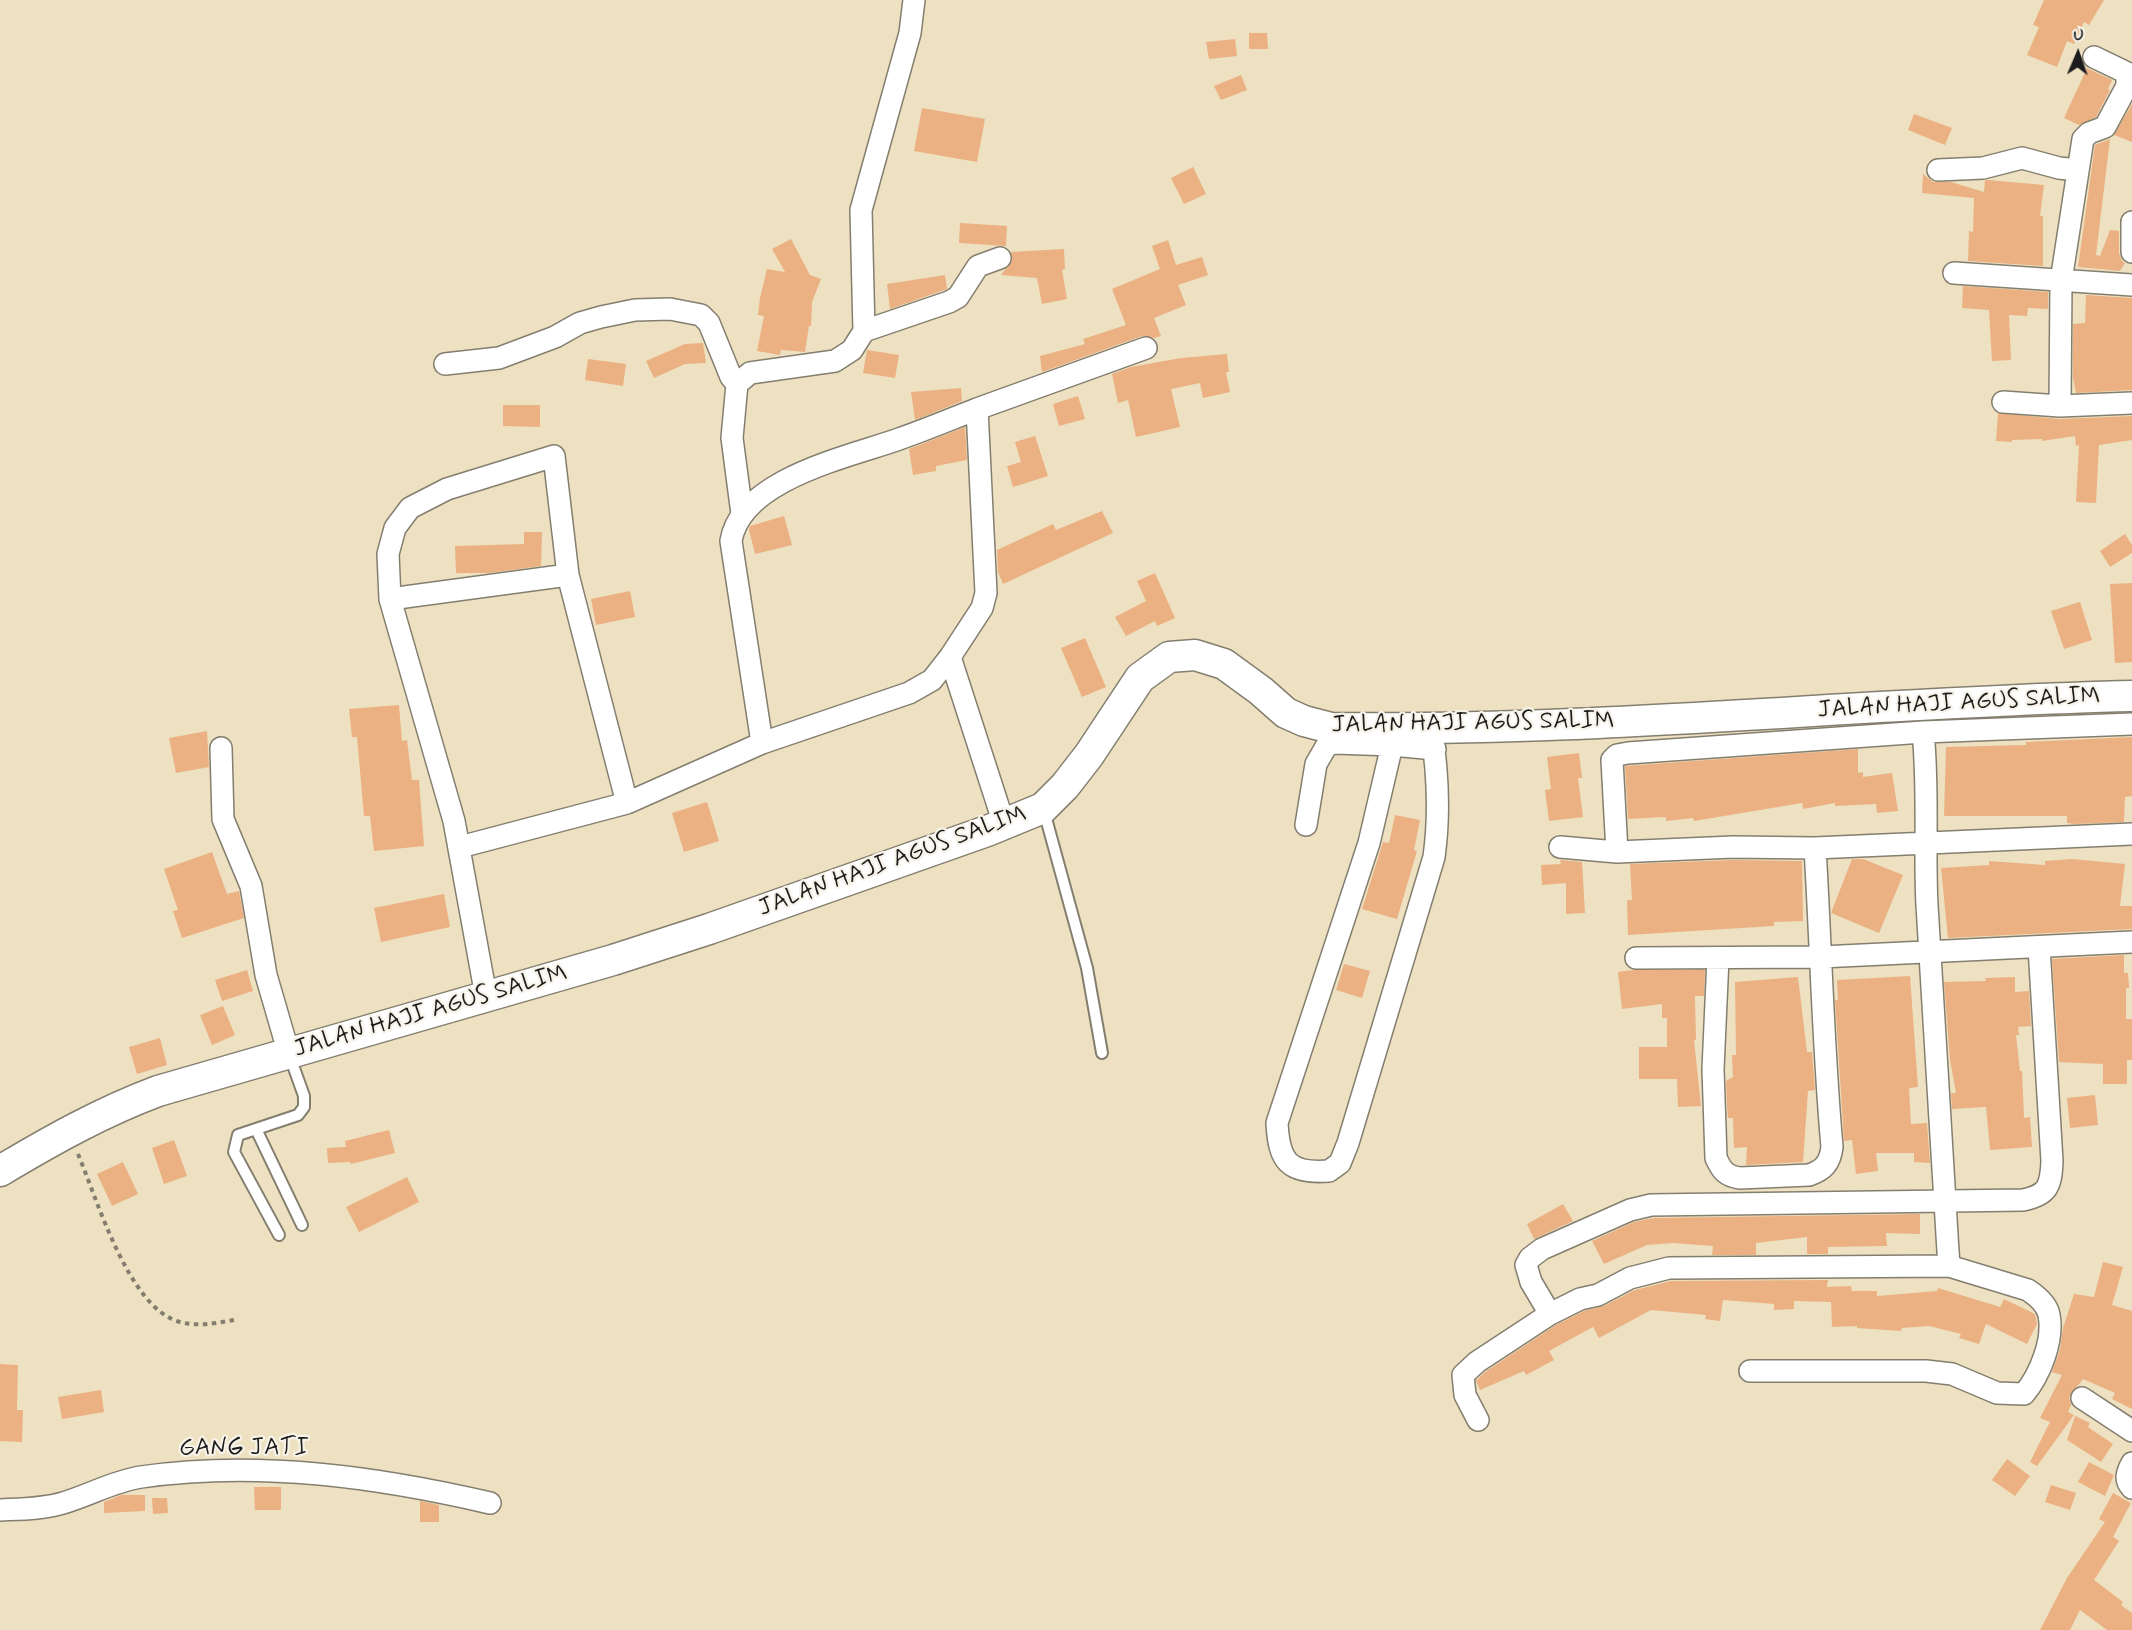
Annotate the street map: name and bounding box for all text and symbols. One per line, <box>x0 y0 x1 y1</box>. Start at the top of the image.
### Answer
north arrow <box>2048 24 2108 84</box>
text: U <box>2073 25 2084 46</box>
street label: JALAN HAJI AGUS SALIM <box>1817 682 2101 726</box>
street label: JALAN HAJI AGUS SALIM <box>1331 707 1615 741</box>
street label: JALAN HAJI AGUS SALIM <box>755 800 1031 924</box>
street label: JALAN HAJI AGUS SALIM <box>291 959 571 1065</box>
street label: GANG JATI <box>179 1435 309 1463</box>

